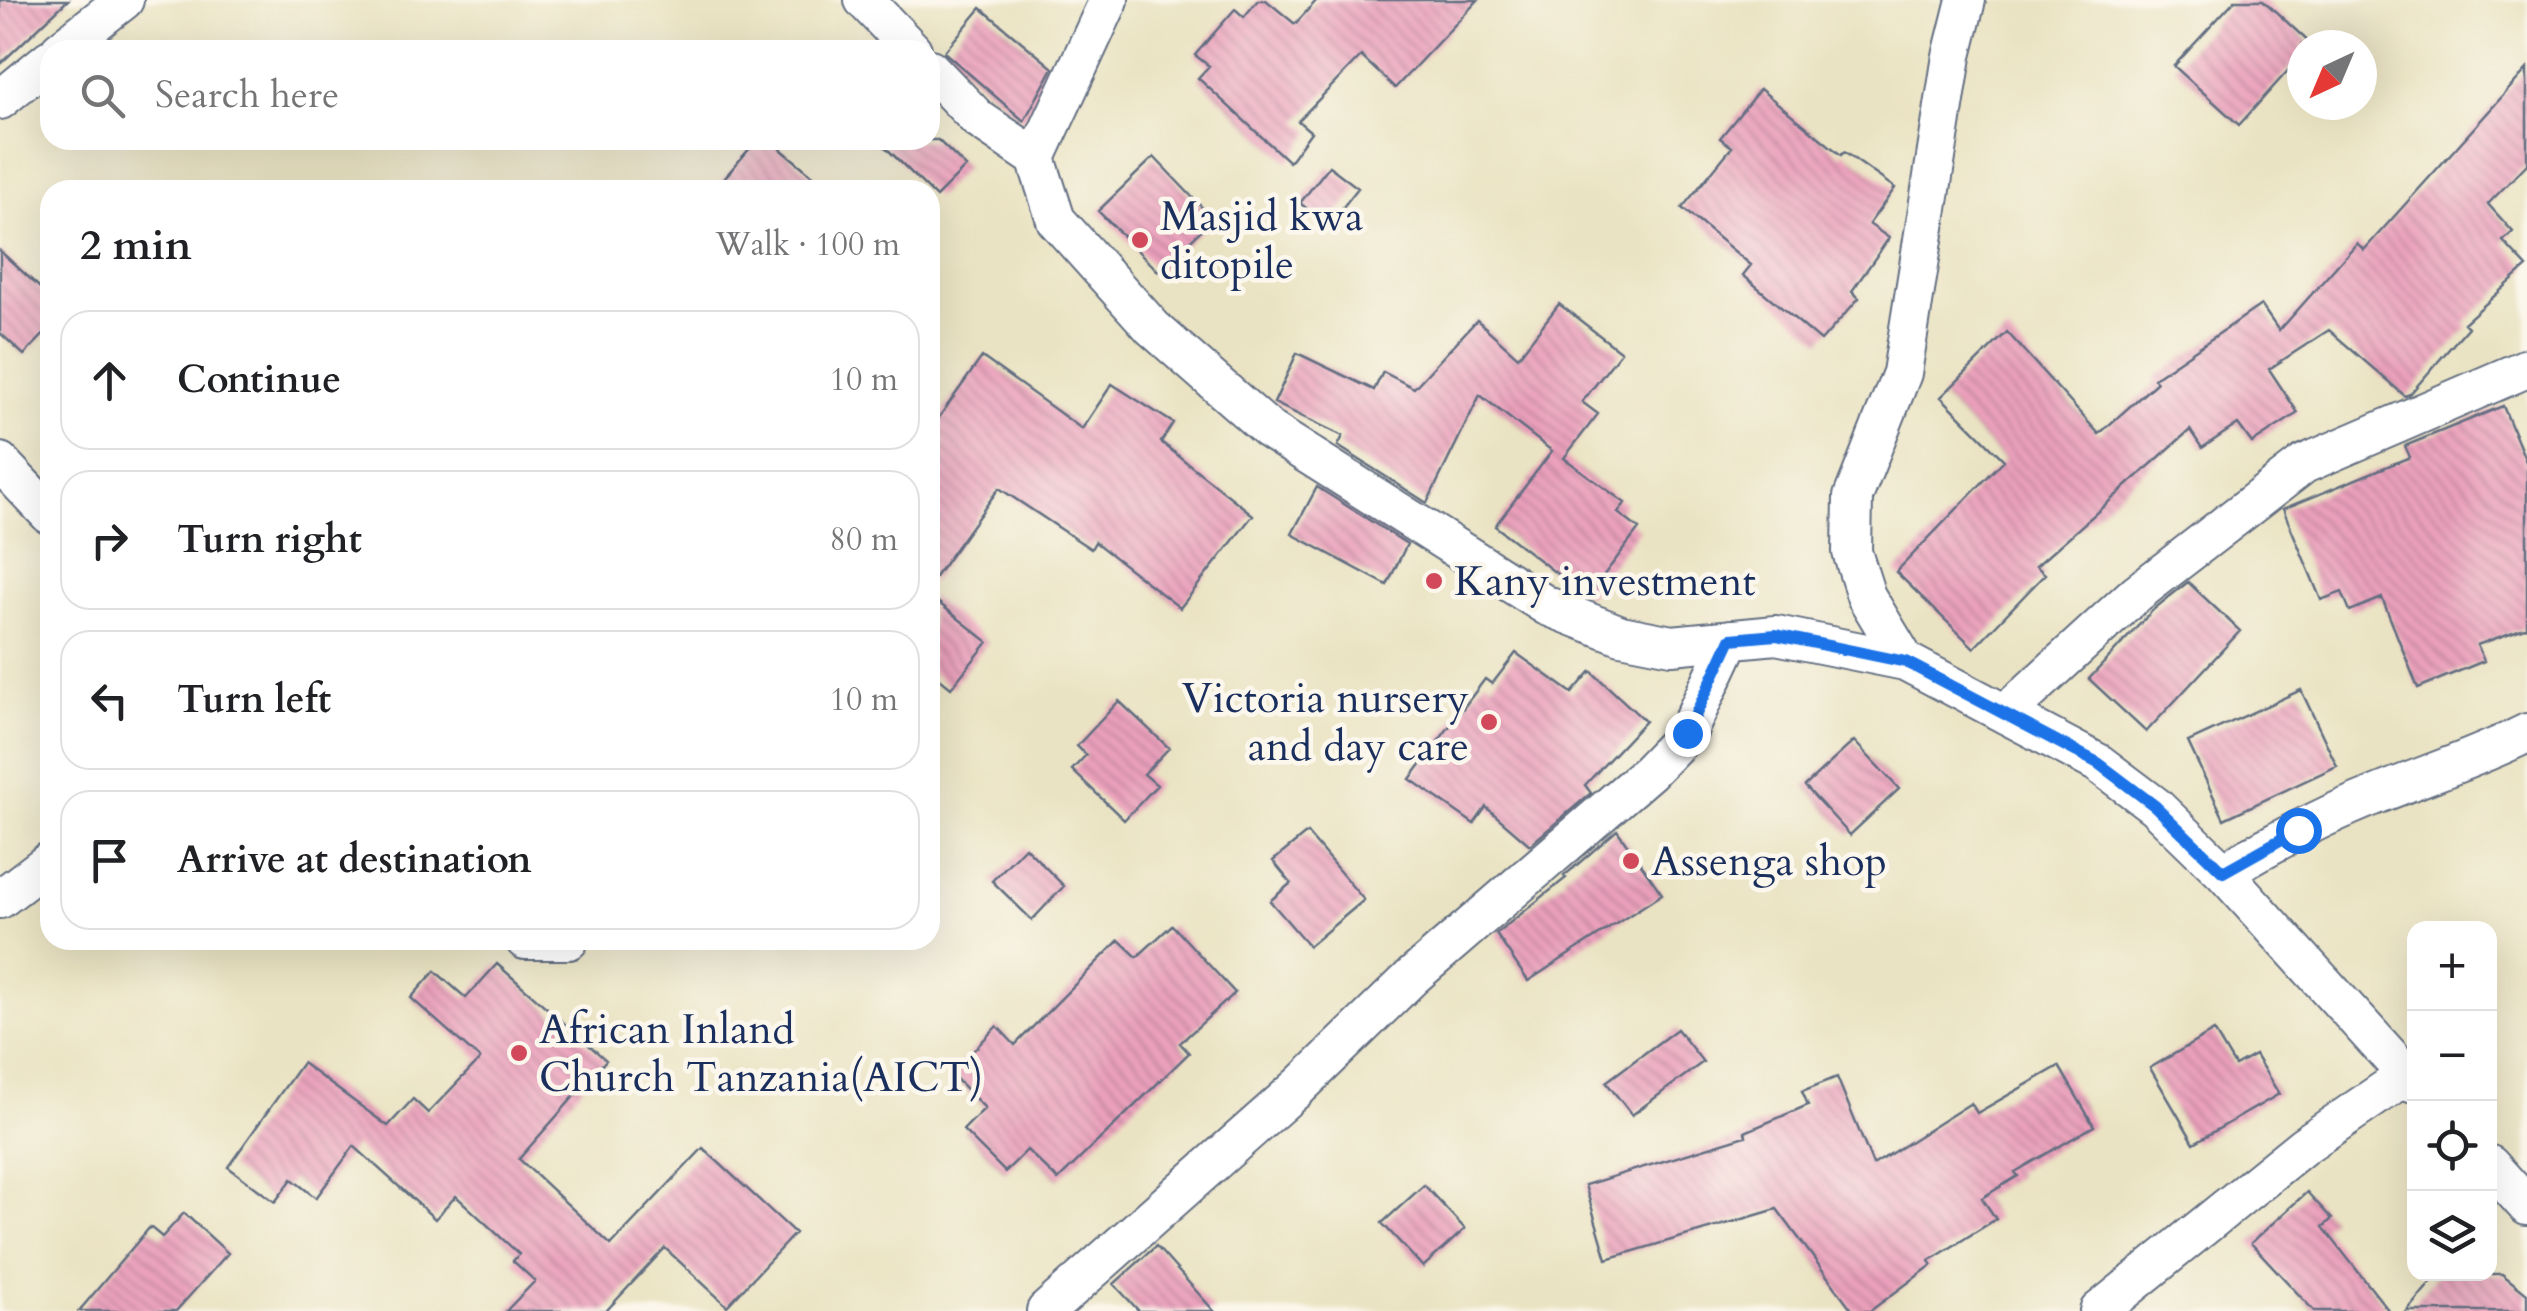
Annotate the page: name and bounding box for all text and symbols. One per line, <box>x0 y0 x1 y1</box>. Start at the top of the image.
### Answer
north arrow <box>2287 30 2377 120</box>
search box <box>40 40 940 150</box>
icon: search <box>75 68 130 123</box>
text: Search here <box>155 69 339 121</box>
place label: Masjid kwa ditopile <box>1160 188 1363 293</box>
text: 2 min <box>80 217 192 274</box>
text: Walk · 100 m <box>715 223 900 267</box>
marker: Masjid kwa ditopile <box>1129 229 1151 251</box>
icon: ahead <box>82 353 137 408</box>
text: Continue <box>177 354 341 406</box>
text: 10 m <box>830 358 898 402</box>
icon: right <box>82 513 137 568</box>
text: Turn right <box>177 514 362 566</box>
text: 80 m <box>830 518 898 562</box>
place label: Kany investment <box>1454 553 1756 610</box>
marker: Kany investment <box>1423 570 1445 592</box>
place label: Victoria nursery and day care <box>1182 670 1469 775</box>
icon: left <box>82 673 137 728</box>
text: Turn left <box>177 674 331 726</box>
text: 10 m <box>830 678 898 722</box>
marker: Victoria nursery and day care <box>1478 711 1500 733</box>
route end <box>1665 711 1711 757</box>
route start <box>2276 808 2322 854</box>
icon: arrive <box>82 833 137 888</box>
place label: Assenga shop <box>1651 833 1887 890</box>
text: Arrive at destination <box>177 834 532 886</box>
marker: Assenga shop <box>1620 850 1642 872</box>
map controls <box>2407 921 2497 1281</box>
button: + <box>2407 921 2497 1011</box>
place label: African Inland Church Tanzania(AICT) <box>539 1001 983 1106</box>
button: − <box>2407 1011 2497 1101</box>
marker: African Inland Church Tanzania(AICT) <box>508 1042 530 1064</box>
button: locate <box>2407 1101 2497 1191</box>
button: layers <box>2407 1191 2497 1281</box>

